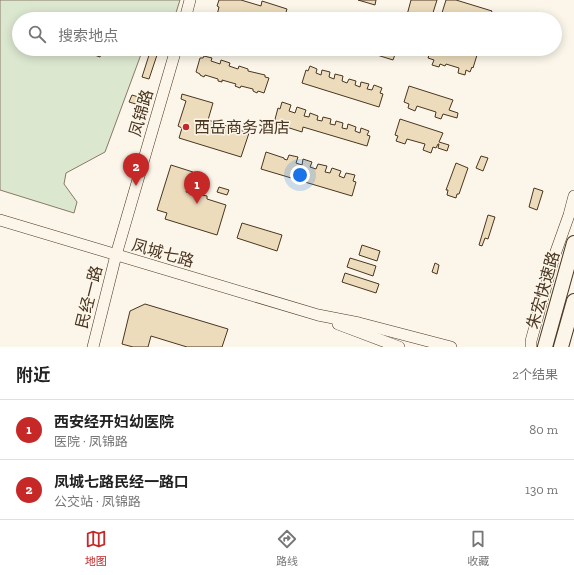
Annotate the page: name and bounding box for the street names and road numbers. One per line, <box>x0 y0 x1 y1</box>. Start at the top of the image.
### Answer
street label: 凤锦路 <box>125 87 157 139</box>
street label: 凤城七路 <box>130 235 196 271</box>
street label: 朱宏快速路 <box>523 249 563 331</box>
street label: 民经一路 <box>72 264 106 330</box>

